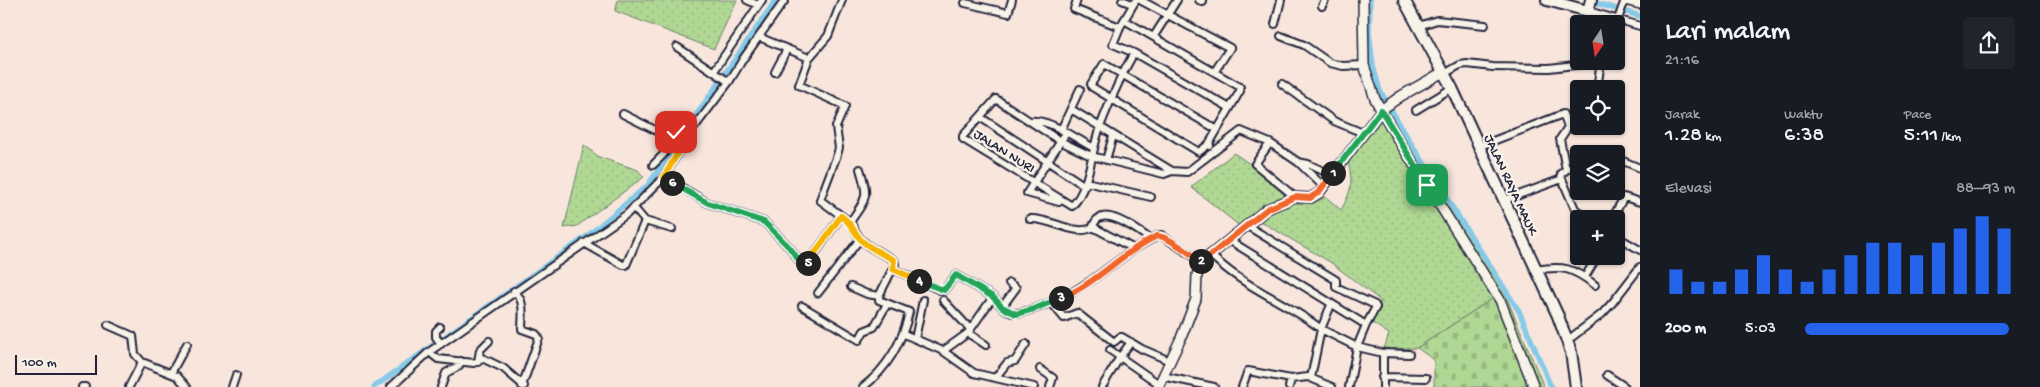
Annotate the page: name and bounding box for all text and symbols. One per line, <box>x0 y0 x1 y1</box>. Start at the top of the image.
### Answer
north arrow <box>1570 15 1625 70</box>
map controls <box>1570 15 1625 265</box>
text: Lari malam <box>1665 16 1790 49</box>
button: share <box>1963 17 2015 69</box>
text: 21:16 <box>1665 52 1699 71</box>
button: locate <box>1570 80 1625 135</box>
text: Jarak <box>1665 107 1699 124</box>
text: Waktu <box>1784 107 1823 124</box>
text: Pace <box>1904 107 1931 124</box>
pin <box>655 111 697 153</box>
icon: check <box>662 118 690 146</box>
text: 1.28 <box>1665 124 1702 149</box>
text: 6:38 <box>1784 124 1824 149</box>
text: 5:11 <box>1904 124 1938 149</box>
street label: JALAN NURI <box>970 127 1038 178</box>
text: km <box>1702 129 1721 146</box>
text: /km <box>1938 129 1961 146</box>
street label: JALAN RAYA MAUK <box>1479 132 1541 239</box>
button: layers <box>1570 145 1625 200</box>
pin: 1 <box>1320 160 1346 186</box>
pin <box>1406 164 1448 206</box>
text: 1 <box>1331 165 1336 182</box>
pin: 6 <box>660 170 684 196</box>
icon: arrive <box>1413 171 1441 199</box>
text: 6 <box>669 175 676 192</box>
text: Elevasi <box>1665 180 1712 199</box>
text: 88–93 m <box>1956 180 2015 199</box>
button: + <box>1570 210 1625 265</box>
pin: 2 <box>1188 248 1214 274</box>
pin: 5 <box>796 250 820 276</box>
text: 2 <box>1198 253 1205 270</box>
text: 5 <box>805 255 812 272</box>
pin: 4 <box>906 268 932 294</box>
text: 4 <box>916 273 923 290</box>
pin: 3 <box>1048 286 1074 310</box>
text: 3 <box>1058 290 1065 307</box>
text: 200 m <box>1665 320 1706 339</box>
text: 5:03 <box>1745 320 1776 339</box>
scale bar <box>15 352 98 375</box>
text: 100 m <box>22 355 57 372</box>

